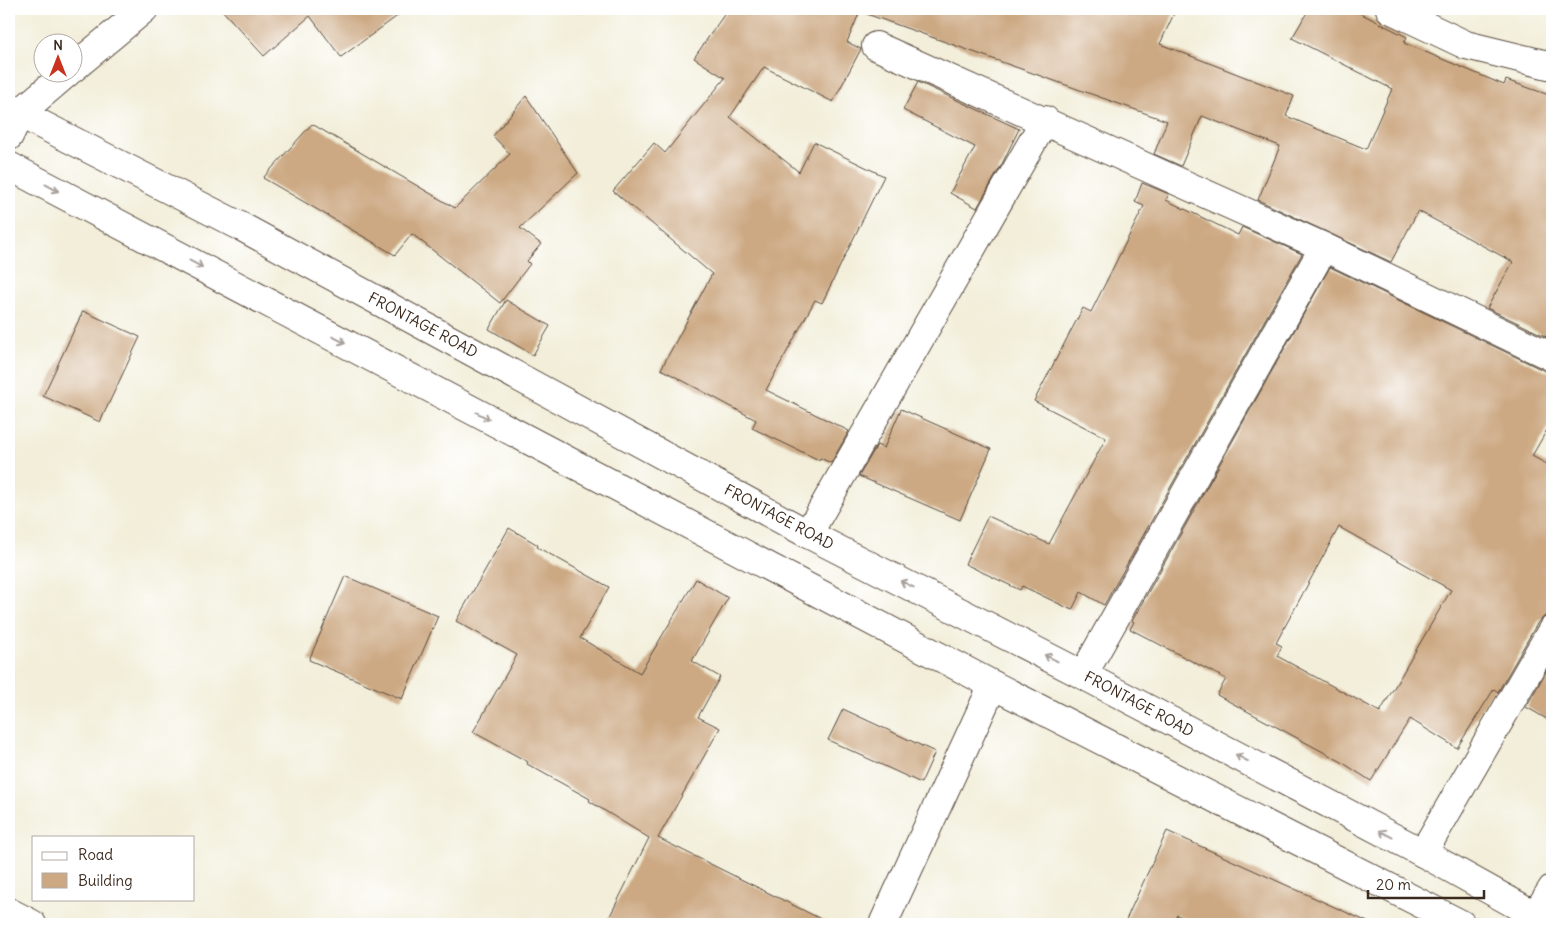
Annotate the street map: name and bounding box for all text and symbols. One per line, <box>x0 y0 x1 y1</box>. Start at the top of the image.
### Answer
north arrow <box>32 32 82 82</box>
text: N <box>53 36 63 54</box>
one-way arrow <box>44 184 59 193</box>
one-way arrow <box>188 259 203 269</box>
street label: FRONTAGE ROAD <box>365 288 481 361</box>
one-way arrow <box>332 335 347 345</box>
one-way arrow <box>475 412 490 421</box>
street label: FRONTAGE ROAD <box>721 480 837 553</box>
one-way arrow <box>900 579 915 588</box>
one-way arrow <box>1044 653 1059 663</box>
street label: FRONTAGE ROAD <box>1081 667 1197 740</box>
one-way arrow <box>1235 753 1250 762</box>
one-way arrow <box>1378 829 1393 839</box>
legend <box>32 836 195 900</box>
text: Road <box>78 845 113 864</box>
scale bar <box>1368 868 1485 900</box>
text: Building <box>78 871 133 890</box>
text: 20 m <box>1376 875 1411 894</box>

